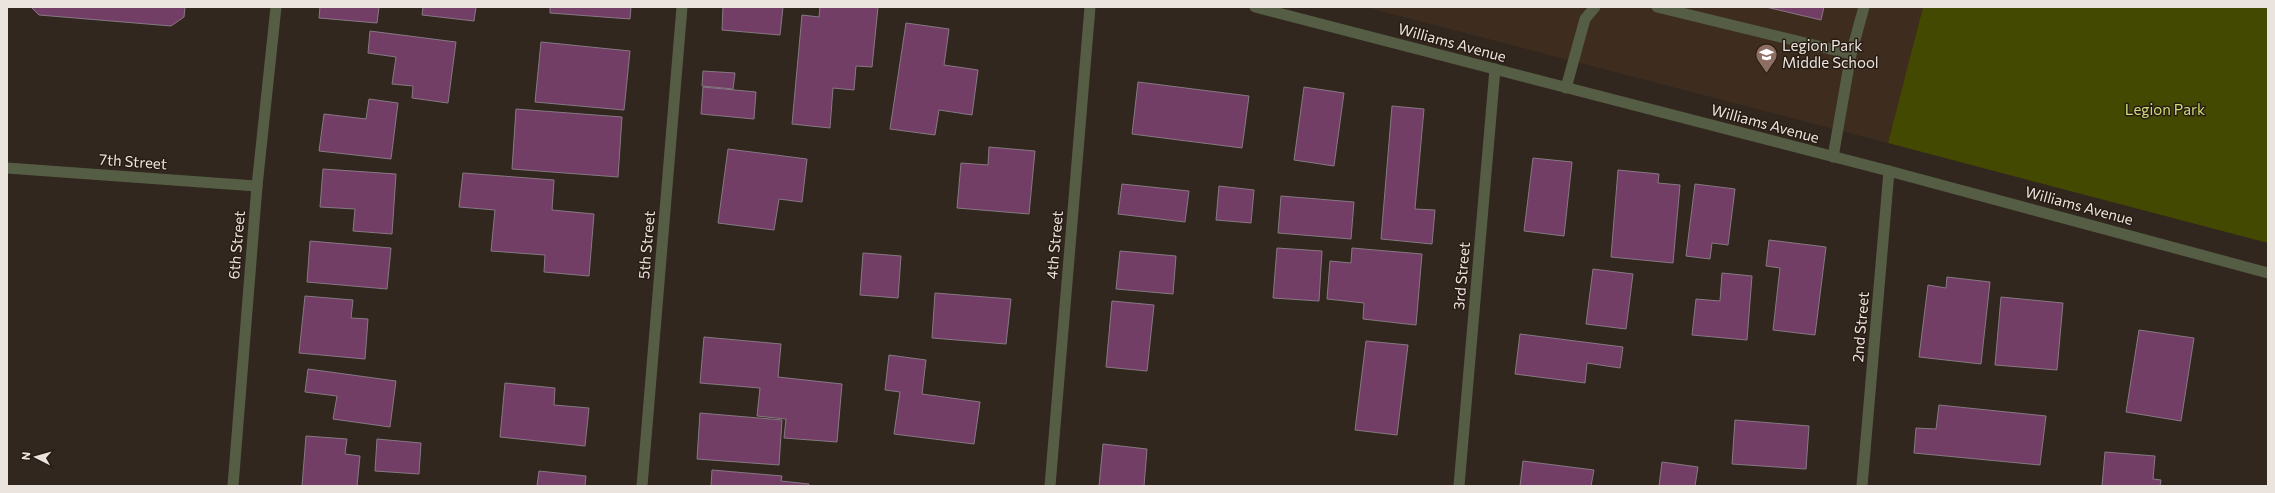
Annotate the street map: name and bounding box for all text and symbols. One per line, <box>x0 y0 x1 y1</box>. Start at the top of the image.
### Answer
street label: Williams Avenue <box>1396 19 1508 65</box>
place label: Legion Park Middle School <box>1782 36 1879 71</box>
school or university icon: Legion Park Middle School <box>1753 42 1779 75</box>
street label: Williams Avenue <box>1709 100 1821 146</box>
park label: Legion Park <box>2125 100 2205 118</box>
street label: 7th Street <box>99 150 168 172</box>
street label: Williams Avenue <box>2023 182 2135 228</box>
street label: 6th Street <box>224 210 248 280</box>
street label: 5th Street <box>634 210 658 280</box>
street label: 4th Street <box>1042 210 1066 280</box>
street label: 3rd Street <box>1449 241 1473 311</box>
street label: 2nd Street <box>1848 291 1872 363</box>
north arrow <box>16 437 56 477</box>
text: N <box>19 451 32 461</box>

